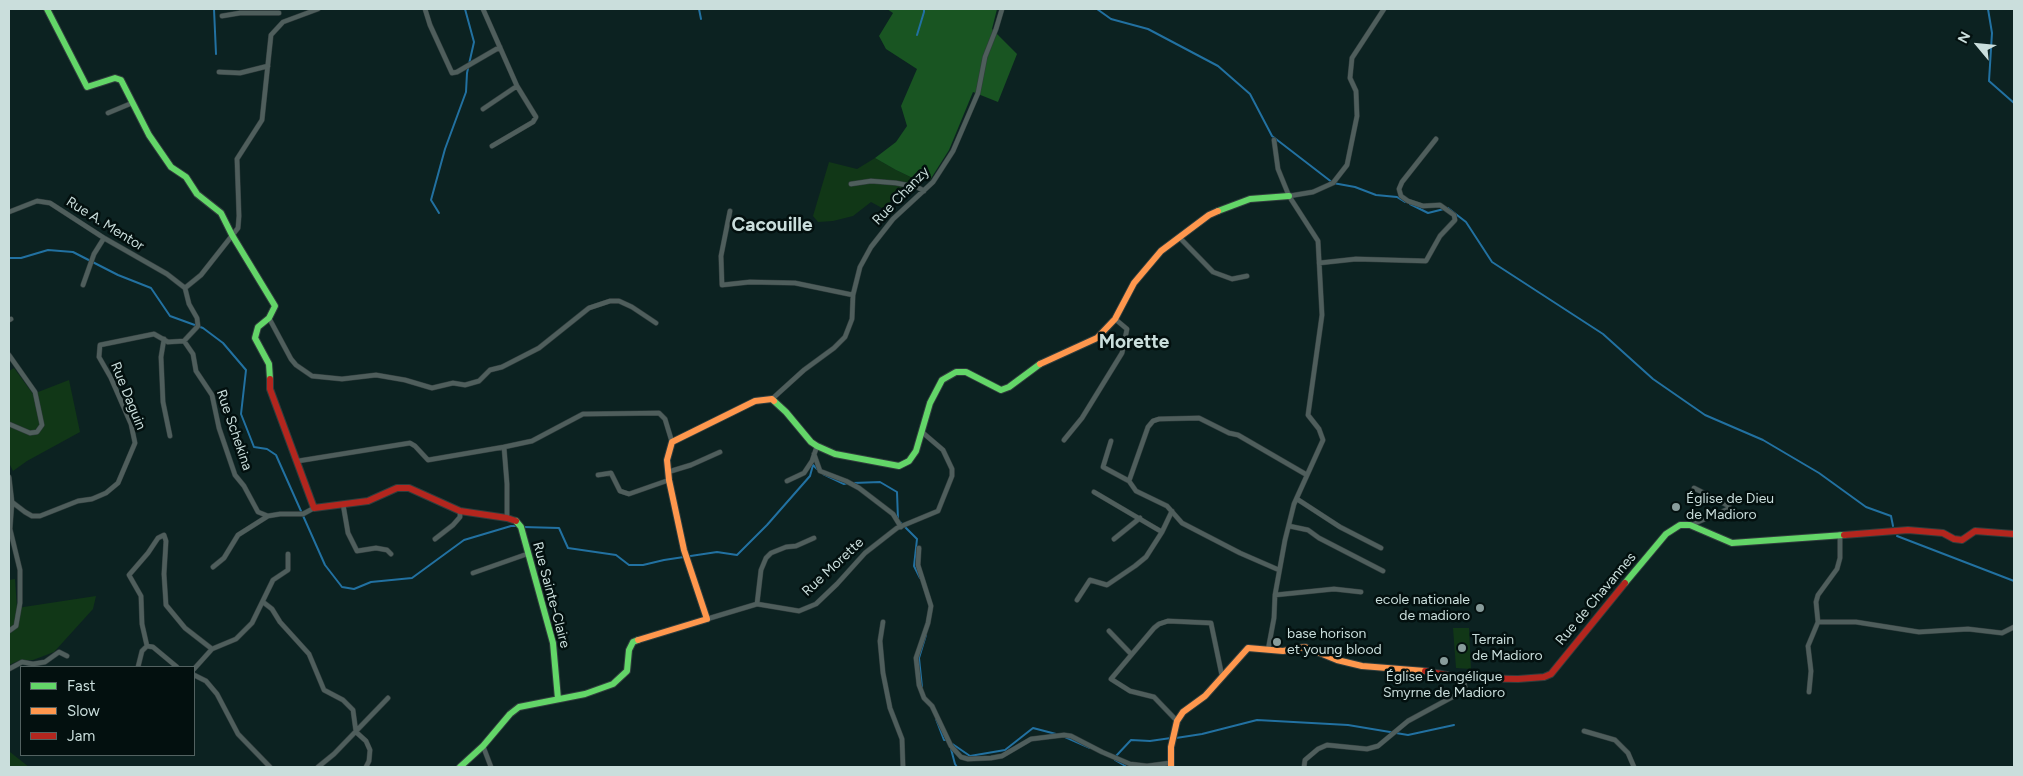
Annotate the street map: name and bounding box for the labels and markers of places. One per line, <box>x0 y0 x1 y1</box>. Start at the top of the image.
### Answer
place label: Église de Dieu de Madioro <box>1686 491 1774 524</box>
marker: Église de Dieu de Madioro <box>1670 501 1682 513</box>
place label: ecole nationale de madioro <box>1375 592 1470 624</box>
marker: ecole nationale de madioro <box>1474 602 1486 614</box>
place label: base horison et young blood <box>1287 626 1382 658</box>
place label: Terrain de Madioro <box>1472 632 1543 664</box>
marker: base horison et young blood <box>1271 636 1283 648</box>
marker: Terrain de Madioro <box>1456 642 1468 654</box>
marker: Église Évangélique Smyrne de Madioro <box>1438 655 1450 667</box>
place label: Église Évangélique Smyrne de Madioro <box>1383 669 1505 702</box>

